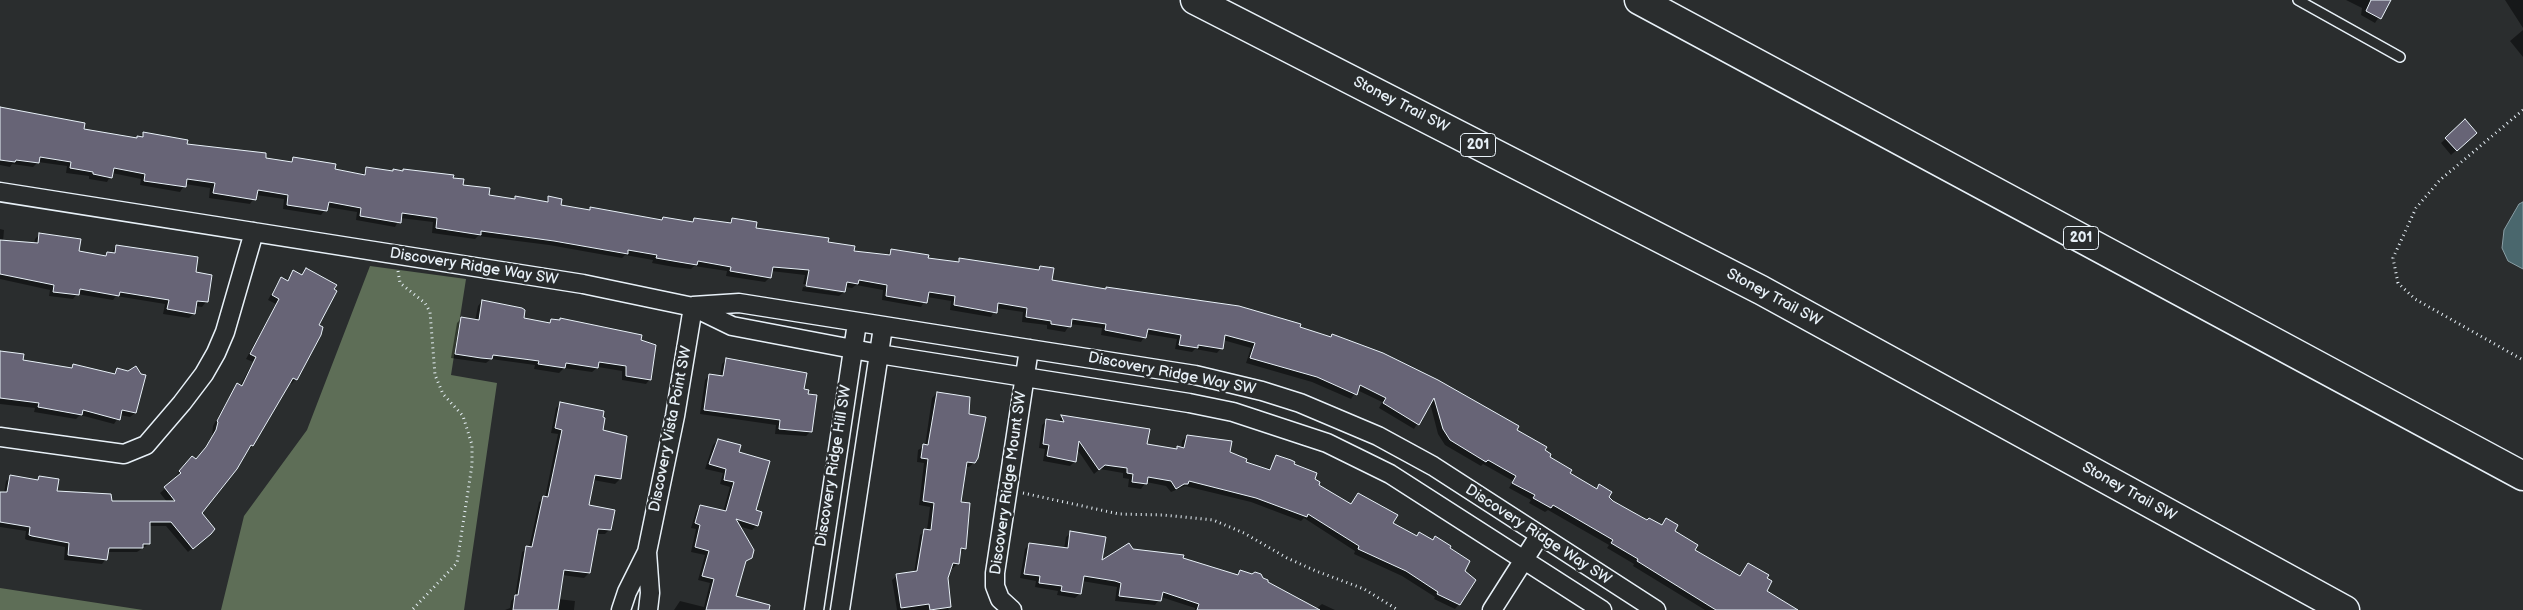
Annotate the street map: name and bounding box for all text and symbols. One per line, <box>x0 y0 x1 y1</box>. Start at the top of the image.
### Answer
street label: Stoney Trail SW <box>1350 73 1452 137</box>
road number: 201 <box>1460 134 1496 156</box>
road number: 201 <box>2064 227 2098 250</box>
street label: Discovery Ridge Way SW <box>388 245 560 289</box>
street label: Stoney Trail SW <box>1723 265 1825 331</box>
street label: Discovery Vista Point SW <box>646 344 696 514</box>
street label: Discovery Ridge Way SW <box>1087 349 1257 399</box>
street label: Discovery Ridge Hill SW <box>812 384 856 548</box>
street label: Discovery Ridge Mount SW <box>987 390 1031 576</box>
street label: Stoney Trail SW <box>2079 459 2179 525</box>
street label: Discovery Ridge Way SW <box>1462 481 1614 589</box>

